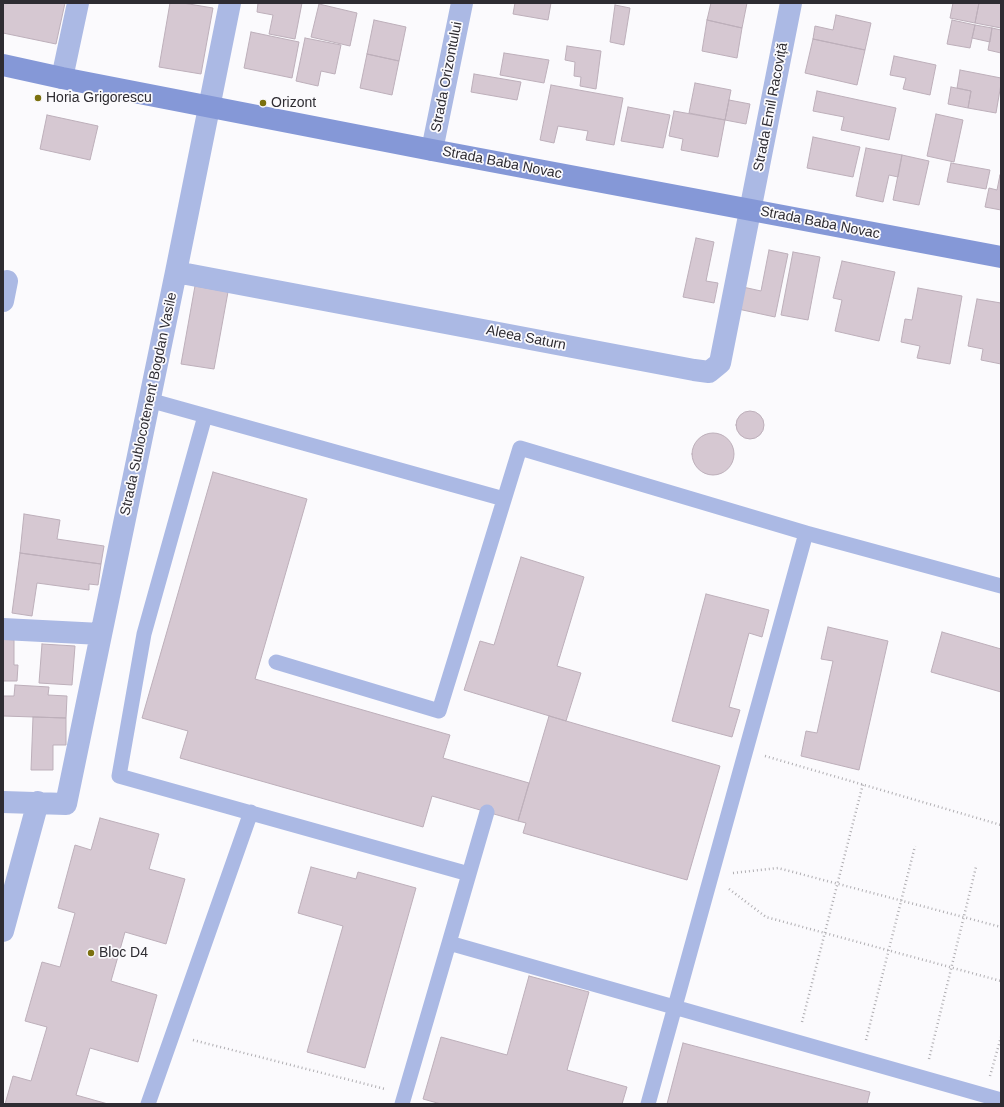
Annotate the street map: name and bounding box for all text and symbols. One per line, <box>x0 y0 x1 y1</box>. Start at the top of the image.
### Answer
street label: Strada Orizontului <box>428 20 466 134</box>
street label: Strada Emil Racoviță <box>750 41 792 173</box>
place label: Horia Grigorescu <box>46 90 152 106</box>
marker: Horia Grigorescu <box>33 93 43 103</box>
place label: Orizont <box>271 95 316 111</box>
marker: Orizont <box>258 98 268 108</box>
street label: Strada Baba Novac <box>441 143 563 183</box>
street label: Strada Baba Novac <box>759 203 881 243</box>
street label: Strada Sublocotenent Bogdan Vasile <box>117 291 181 517</box>
street label: Aleea Saturn <box>485 322 567 354</box>
place label: Bloc D4 <box>99 945 148 961</box>
marker: Bloc D4 <box>86 948 96 958</box>

